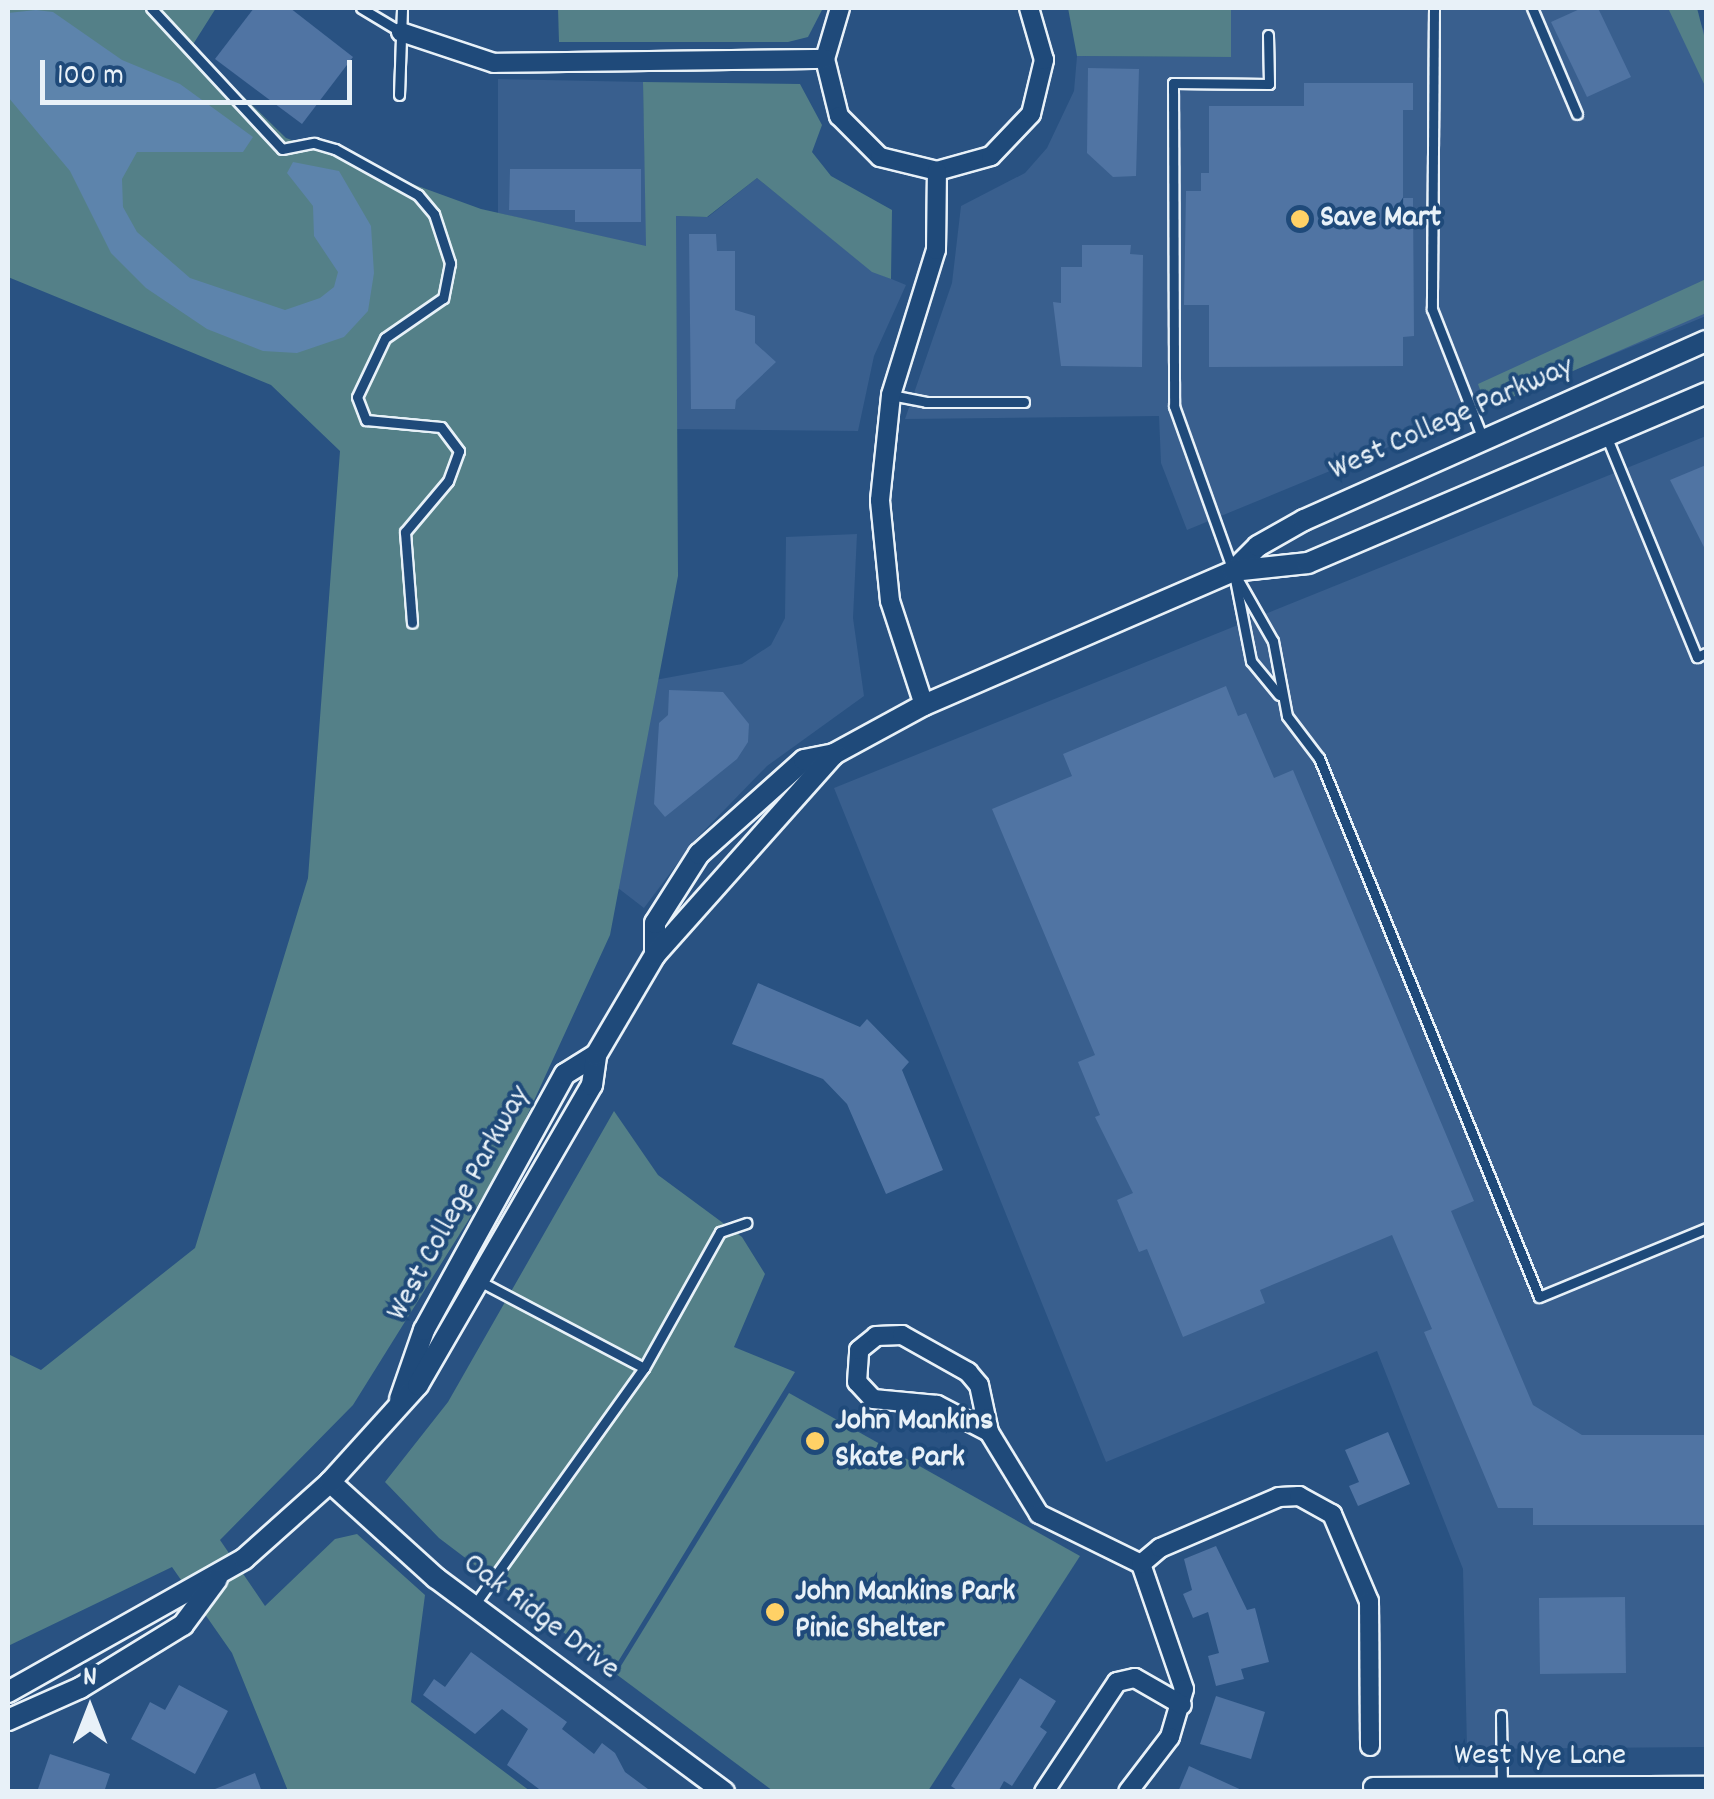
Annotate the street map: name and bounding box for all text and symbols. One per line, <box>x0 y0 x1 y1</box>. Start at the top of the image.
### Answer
scale bar <box>45 40 358 102</box>
text: 100 m <box>57 56 124 99</box>
place label: Save Mart <box>1320 200 1441 238</box>
marker: Save Mart <box>1289 208 1311 230</box>
street label: West College Parkway <box>1324 349 1580 491</box>
street label: West College Parkway <box>379 1080 541 1328</box>
place label: John Mankins Skate Park <box>835 1404 993 1479</box>
marker: John Mankins Skate Park <box>804 1430 826 1452</box>
street label: Oak Ridge Drive <box>454 1546 626 1690</box>
place label: John Mankins Park Pinic Shelter <box>795 1575 1015 1650</box>
marker: John Mankins Park Pinic Shelter <box>764 1601 786 1623</box>
north arrow <box>40 1659 140 1759</box>
text: N <box>83 1659 97 1699</box>
street label: West Nye Lane <box>1454 1738 1626 1776</box>

